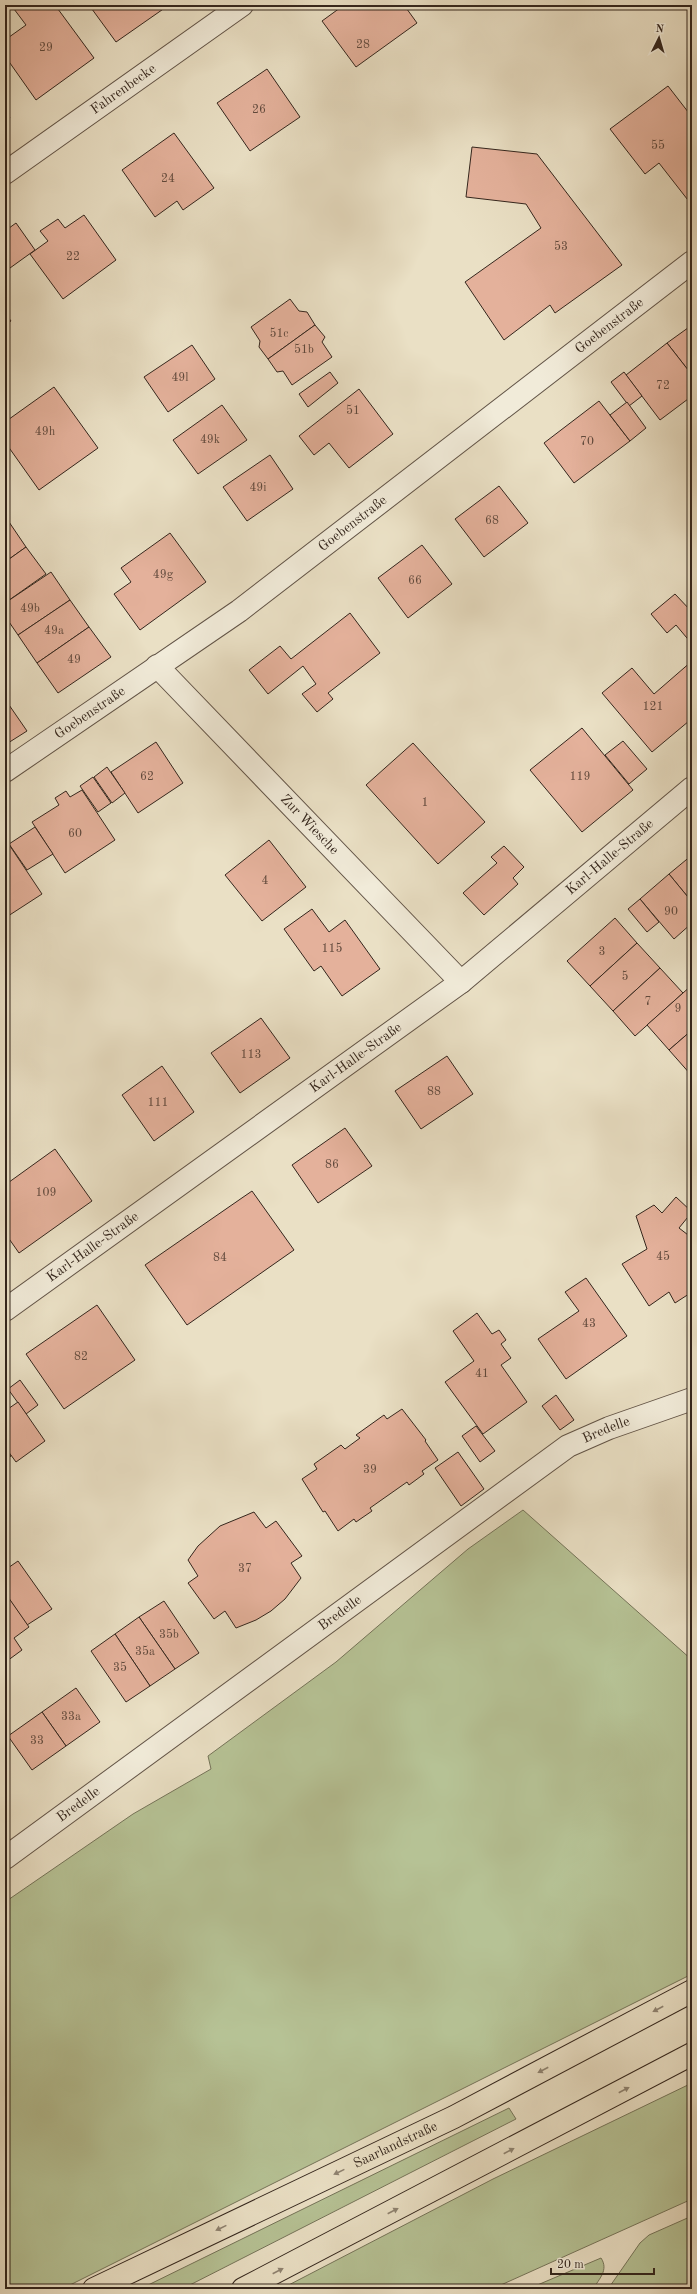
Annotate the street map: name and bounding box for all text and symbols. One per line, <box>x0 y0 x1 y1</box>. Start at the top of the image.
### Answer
north arrow <box>639 18 679 58</box>
text: N <box>655 24 665 35</box>
house number: 28 <box>356 39 370 51</box>
house number: 29 <box>39 42 53 54</box>
street label: Fahrenbecke <box>88 61 158 117</box>
house number: 26 <box>252 104 266 116</box>
house number: 55 <box>651 139 665 152</box>
house number: 24 <box>161 173 175 185</box>
house number: 53 <box>554 240 568 253</box>
house number: 22 <box>66 251 80 263</box>
street label: Goebenstraße <box>573 295 646 356</box>
house number: 51c <box>269 327 289 340</box>
house number: 51b <box>294 343 314 356</box>
house number: 49l <box>171 372 189 384</box>
house number: 72 <box>656 380 670 392</box>
house number: 51 <box>346 404 360 417</box>
house number: 49h <box>35 426 56 438</box>
house number: 49k <box>200 434 220 446</box>
house number: 70 <box>580 436 594 448</box>
house number: 49i <box>249 482 267 494</box>
street label: Goebenstraße <box>316 493 390 554</box>
house number: 68 <box>485 515 499 527</box>
house number: 49g <box>153 569 174 581</box>
house number: 66 <box>408 575 422 587</box>
house number: 49b <box>20 603 40 615</box>
house number: 49a <box>44 625 64 637</box>
house number: 49 <box>67 654 81 666</box>
street label: Goebenstraße <box>52 684 128 742</box>
house number: 121 <box>643 701 663 713</box>
house number: 62 <box>140 771 154 783</box>
house number: 119 <box>570 771 590 783</box>
street label: Zur Wiesche <box>278 792 341 857</box>
house number: 1 <box>422 797 428 809</box>
street label: Karl-Halle-Straße <box>563 816 656 898</box>
house number: 60 <box>68 828 82 840</box>
house number: 4 <box>262 875 269 887</box>
house number: 90 <box>664 906 678 918</box>
house number: 115 <box>322 942 342 955</box>
house number: 3 <box>599 946 605 958</box>
house number: 5 <box>622 970 629 983</box>
house number: 7 <box>645 996 651 1008</box>
house number: 9 <box>675 1003 681 1015</box>
street label: Karl-Halle-Straße <box>307 1020 404 1095</box>
house number: 113 <box>241 1049 261 1061</box>
house number: 88 <box>427 1086 441 1098</box>
house number: 111 <box>148 1097 168 1109</box>
house number: 86 <box>325 1159 339 1171</box>
house number: 109 <box>36 1187 56 1199</box>
street label: Karl-Halle-Straße <box>44 1209 141 1285</box>
house number: 45 <box>656 1250 670 1263</box>
house number: 84 <box>213 1252 227 1264</box>
house number: 43 <box>582 1318 596 1330</box>
house number: 82 <box>74 1351 88 1363</box>
house number: 41 <box>475 1368 489 1380</box>
street label: Bredelle <box>580 1414 632 1446</box>
house number: 39 <box>363 1464 377 1476</box>
house number: 37 <box>238 1563 252 1575</box>
street label: Bredelle <box>316 1593 364 1633</box>
house number: 35b <box>159 1628 179 1641</box>
house number: 35a <box>135 1645 155 1658</box>
house number: 35 <box>113 1661 127 1674</box>
house number: 33a <box>61 1711 81 1723</box>
house number: 33 <box>30 1735 44 1747</box>
street label: Bredelle <box>54 1784 103 1825</box>
one-way arrow <box>652 2006 663 2013</box>
one-way arrow <box>537 2067 548 2073</box>
one-way arrow <box>618 2087 629 2094</box>
street label: Saarlandstraße <box>351 2119 440 2171</box>
one-way arrow <box>503 2148 514 2154</box>
one-way arrow <box>333 2169 344 2175</box>
one-way arrow <box>388 2208 399 2214</box>
one-way arrow <box>216 2225 227 2231</box>
scale bar <box>551 2250 654 2276</box>
text: 20 m <box>557 2259 584 2271</box>
one-way arrow <box>272 2268 284 2274</box>

